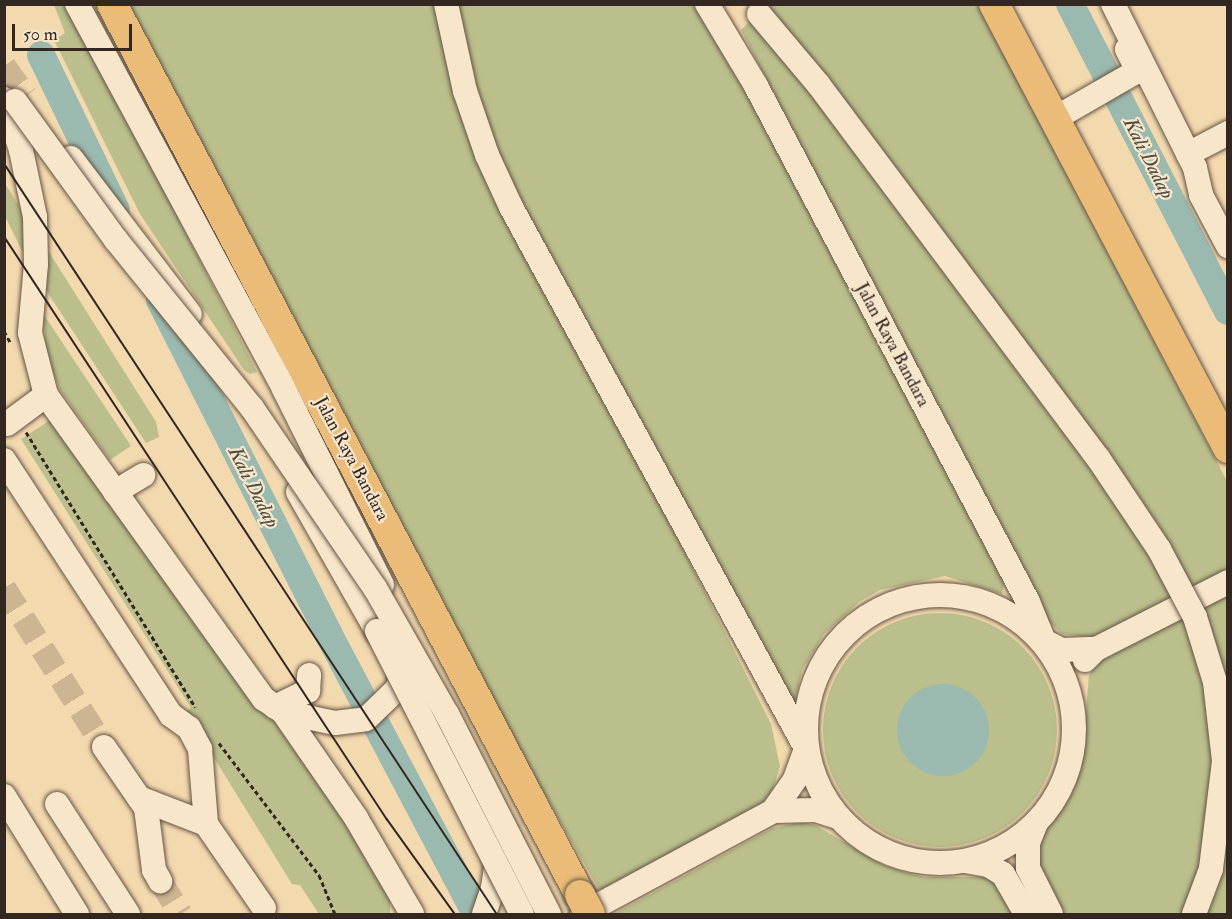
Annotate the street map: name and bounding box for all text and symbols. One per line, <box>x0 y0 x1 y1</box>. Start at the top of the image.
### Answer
scale bar <box>15 12 135 50</box>
text: 50 m <box>23 23 58 46</box>
water label: Kali Dadap <box>1118 113 1180 203</box>
street label: Jalan Raya Bandara <box>850 279 934 411</box>
street label: Jalan Raya Bandara <box>309 393 393 525</box>
water label: Kali Dadap <box>223 442 285 532</box>

